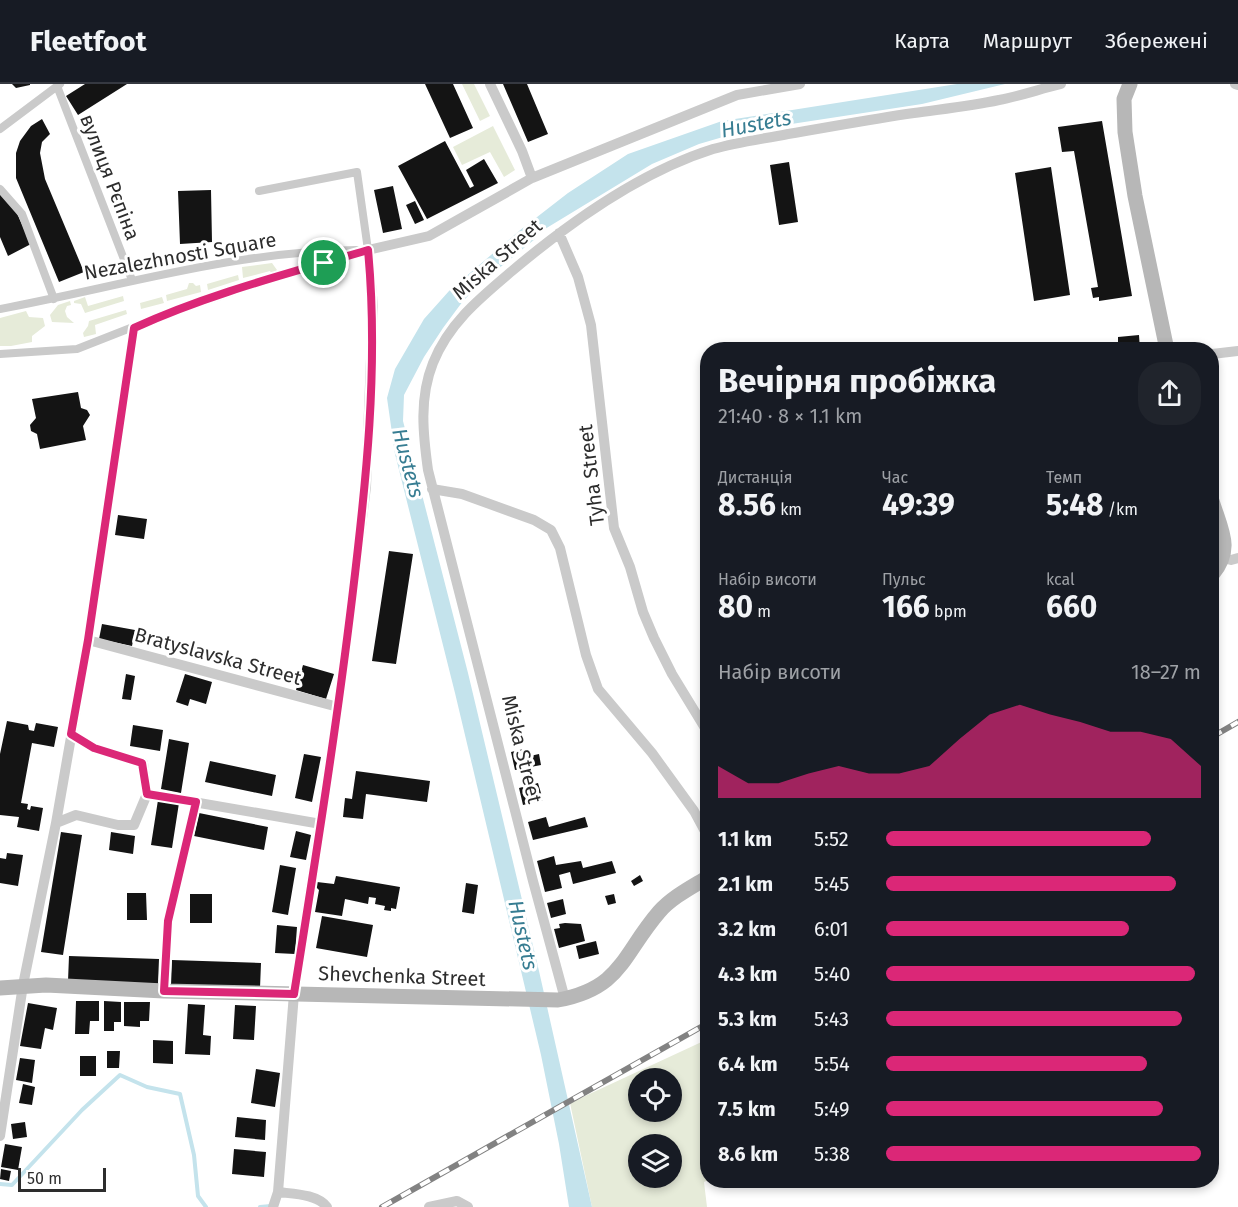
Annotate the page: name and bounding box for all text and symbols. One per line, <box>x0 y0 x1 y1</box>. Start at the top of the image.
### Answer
text: Fleetfoot <box>30 25 146 58</box>
text: Карта <box>894 28 950 54</box>
text: Маршрут <box>983 28 1072 54</box>
text: Збережені <box>1105 28 1208 54</box>
water label: Hustets <box>719 104 794 144</box>
street label: вулиця Рєпіна <box>75 111 145 243</box>
street label: Miska Street <box>447 213 547 304</box>
street label: Nezalezhnosti Square <box>82 227 278 285</box>
pin <box>298 237 349 288</box>
icon: arrive <box>307 246 340 279</box>
text: Вечірня пробіжка <box>718 361 996 401</box>
button: share <box>1138 362 1201 425</box>
text: 21:40 · 8 × 1.1 km <box>718 404 862 428</box>
street label: Tyha Street <box>573 422 609 527</box>
water label: Hustets <box>386 425 430 501</box>
text: Дистанція <box>718 468 792 487</box>
text: Час <box>882 468 908 487</box>
text: Темп <box>1046 468 1082 487</box>
text: 8.56 <box>718 487 776 523</box>
text: 49:39 <box>882 487 955 523</box>
text: 5:48 <box>1046 487 1104 523</box>
text: km <box>776 500 802 519</box>
text: /km <box>1104 500 1138 519</box>
text: Набір висоти <box>718 570 817 589</box>
text: Пульс <box>882 570 926 589</box>
text: kcal <box>1046 570 1075 589</box>
text: 80 <box>718 589 753 625</box>
text: 166 <box>882 589 930 625</box>
text: 660 <box>1046 589 1097 625</box>
text: m <box>753 602 771 621</box>
text: bpm <box>930 602 967 621</box>
street label: Bratyslavska Street <box>132 622 305 690</box>
text: Набір висоти <box>718 660 842 684</box>
text: 18–27 m <box>1131 660 1201 684</box>
street label: Miska Street <box>497 692 547 806</box>
text: 1.1 km <box>718 827 772 851</box>
text: 5:52 <box>814 827 849 851</box>
text: 2.1 km <box>718 872 773 896</box>
text: 5:45 <box>814 872 849 896</box>
water label: Hustets <box>502 898 544 973</box>
text: 3.2 km <box>718 917 776 941</box>
text: 6:01 <box>814 917 849 941</box>
street label: Shevchenka Street <box>318 961 487 991</box>
text: 4.3 km <box>718 962 778 986</box>
text: 5:40 <box>814 962 851 986</box>
text: 5.3 km <box>718 1007 777 1031</box>
text: 5:43 <box>814 1007 849 1031</box>
text: 6.4 km <box>718 1052 778 1076</box>
text: 5:54 <box>814 1052 850 1076</box>
map controls <box>628 1068 682 1188</box>
button: locate <box>628 1068 682 1122</box>
text: 7.5 km <box>718 1097 776 1121</box>
text: 5:49 <box>814 1097 849 1121</box>
button: layers <box>628 1134 682 1188</box>
text: 8.6 km <box>718 1142 778 1166</box>
text: 5:38 <box>814 1142 850 1166</box>
scale bar <box>18 1165 106 1192</box>
text: 50 m <box>27 1169 62 1188</box>

